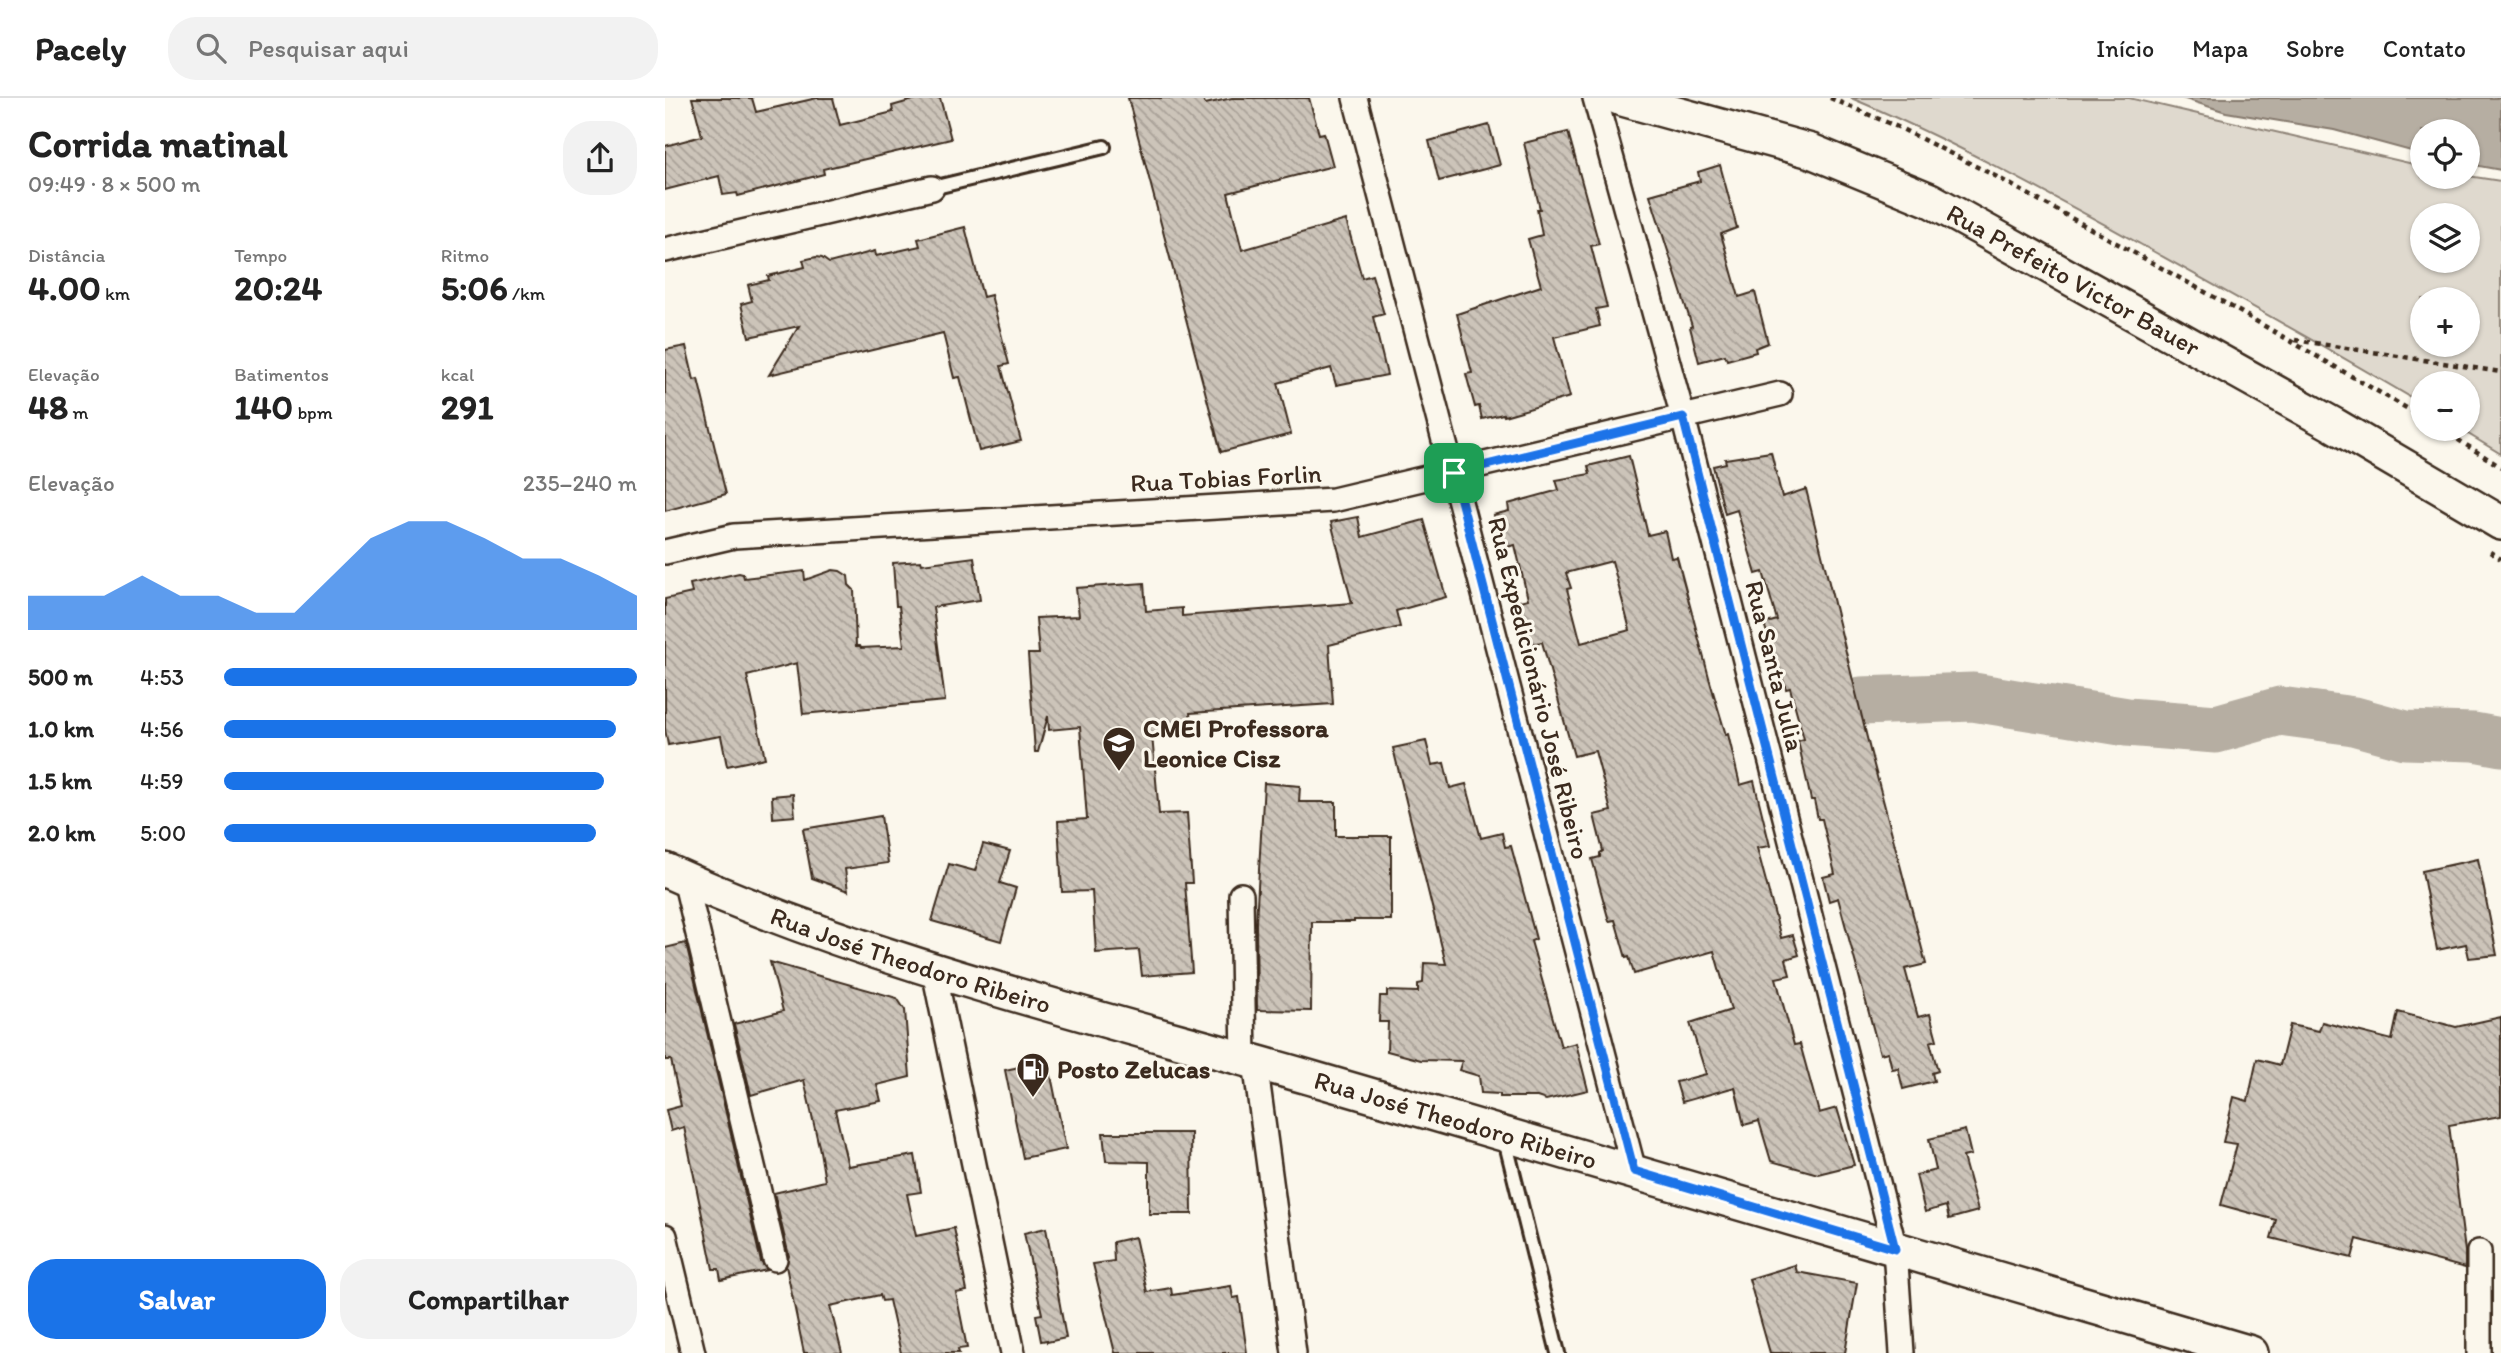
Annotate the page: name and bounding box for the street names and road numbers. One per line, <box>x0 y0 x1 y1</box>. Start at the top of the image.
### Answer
street label: Rua Prefeito Victor Bauer <box>1941 197 2206 363</box>
street label: Rua Tobias Forlin <box>1129 457 1323 499</box>
street label: Rua Expedicionário José Ribeiro <box>1481 513 1597 863</box>
street label: Rua Santa Julia <box>1738 577 1812 755</box>
street label: Rua José Theodoro Ribeiro <box>766 899 1055 1020</box>
street label: Rua José Theodoro Ribeiro <box>1311 1064 1601 1176</box>

